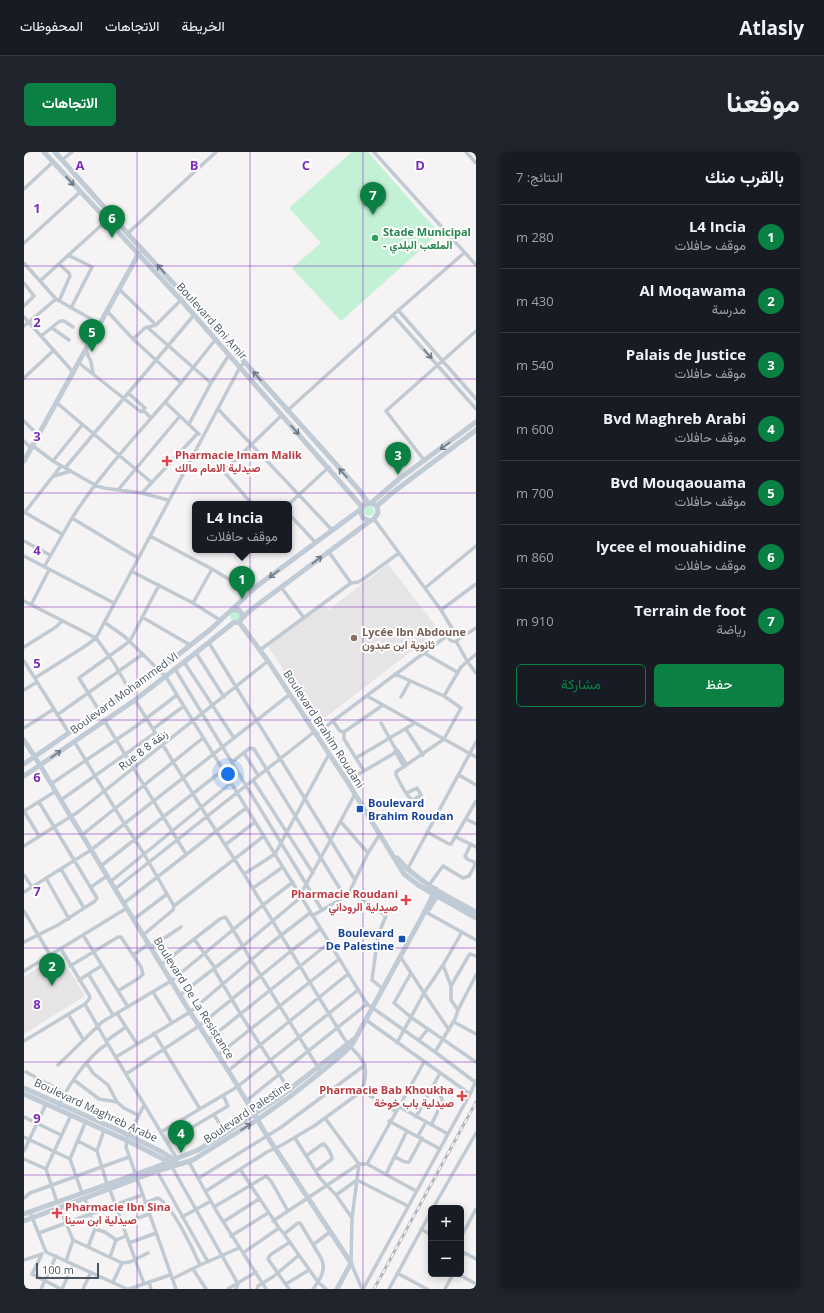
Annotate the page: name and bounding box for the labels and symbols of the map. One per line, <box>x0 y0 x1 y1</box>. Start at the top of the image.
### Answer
text: A <box>76 156 85 174</box>
text: B <box>190 156 199 174</box>
text: C <box>302 156 310 174</box>
text: D <box>415 156 425 174</box>
one-way arrow <box>65 176 74 186</box>
pin: 7 <box>360 182 386 215</box>
text: 1 <box>33 199 41 217</box>
pin: 6 <box>99 205 125 238</box>
place label: Stade Municipal - الملعب البلدي <box>383 224 471 254</box>
marker: Stade Municipal - الملعب البلدي <box>370 233 380 243</box>
one-way arrow <box>156 264 165 274</box>
street label: Boulevard Bni Amir <box>174 279 251 363</box>
text: 2 <box>33 313 41 331</box>
pin: 5 <box>79 319 105 352</box>
one-way arrow <box>423 349 433 359</box>
one-way arrow <box>252 371 262 381</box>
one-way arrow <box>290 424 299 435</box>
text: 3 <box>33 427 41 445</box>
one-way arrow <box>439 441 450 450</box>
pin: 3 <box>385 442 411 475</box>
place label: Pharmacie Imam Malik صيدلية الامام مالك <box>175 447 302 476</box>
marker: Pharmacie Imam Malik صيدلية الامام مالك <box>162 456 172 466</box>
one-way arrow <box>339 468 348 478</box>
text: 4 <box>33 541 41 559</box>
one-way arrow <box>311 556 322 564</box>
pin: 1 <box>229 566 255 599</box>
one-way arrow <box>268 570 279 578</box>
place label: Lycée Ibn Abdoune ثانوية ابن عبدون <box>362 624 466 652</box>
marker: Lycée Ibn Abdoune ثانوية ابن عبدون <box>349 633 359 643</box>
street label: Boulevard Mohammed VI <box>67 648 181 737</box>
text: 5 <box>33 654 41 672</box>
street label: Boulevard Brahim Roudani <box>281 667 368 791</box>
street label: Rue 8 8 زنقة <box>115 726 170 773</box>
one-way arrow <box>50 750 61 758</box>
your location <box>218 764 238 784</box>
text: 6 <box>33 768 41 786</box>
place label: Boulevard Brahim Roudan <box>368 795 453 823</box>
marker: Boulevard Brahim Roudan <box>355 804 365 814</box>
text: 7 <box>33 882 41 900</box>
place label: Pharmacie Roudani صيدلية الروداني <box>291 886 398 916</box>
marker: Pharmacie Roudani صيدلية الروداني <box>401 895 411 905</box>
place label: Boulevard De Palestine <box>326 925 395 953</box>
street label: Boulevard De La Resistance <box>151 934 238 1062</box>
marker: Boulevard De Palestine <box>397 934 407 944</box>
pin: 2 <box>39 953 65 986</box>
text: 8 <box>33 995 41 1013</box>
street label: Boulevard Maghreb Arabe <box>32 1074 160 1145</box>
street label: Boulevard Palestine <box>200 1077 293 1146</box>
place label: Pharmacie Bab Khoukha صيدلية باب خوخة <box>319 1082 454 1110</box>
marker: Pharmacie Bab Khoukha صيدلية باب خوخة <box>457 1091 467 1101</box>
text: 9 <box>33 1109 41 1127</box>
pin: 4 <box>168 1120 194 1153</box>
one-way arrow <box>240 1122 252 1130</box>
place label: Pharmacie Ibn Sina صيدلية ابن سينا <box>65 1199 171 1227</box>
marker: Pharmacie Ibn Sina صيدلية ابن سينا <box>52 1208 62 1218</box>
scale bar <box>36 1261 99 1280</box>

